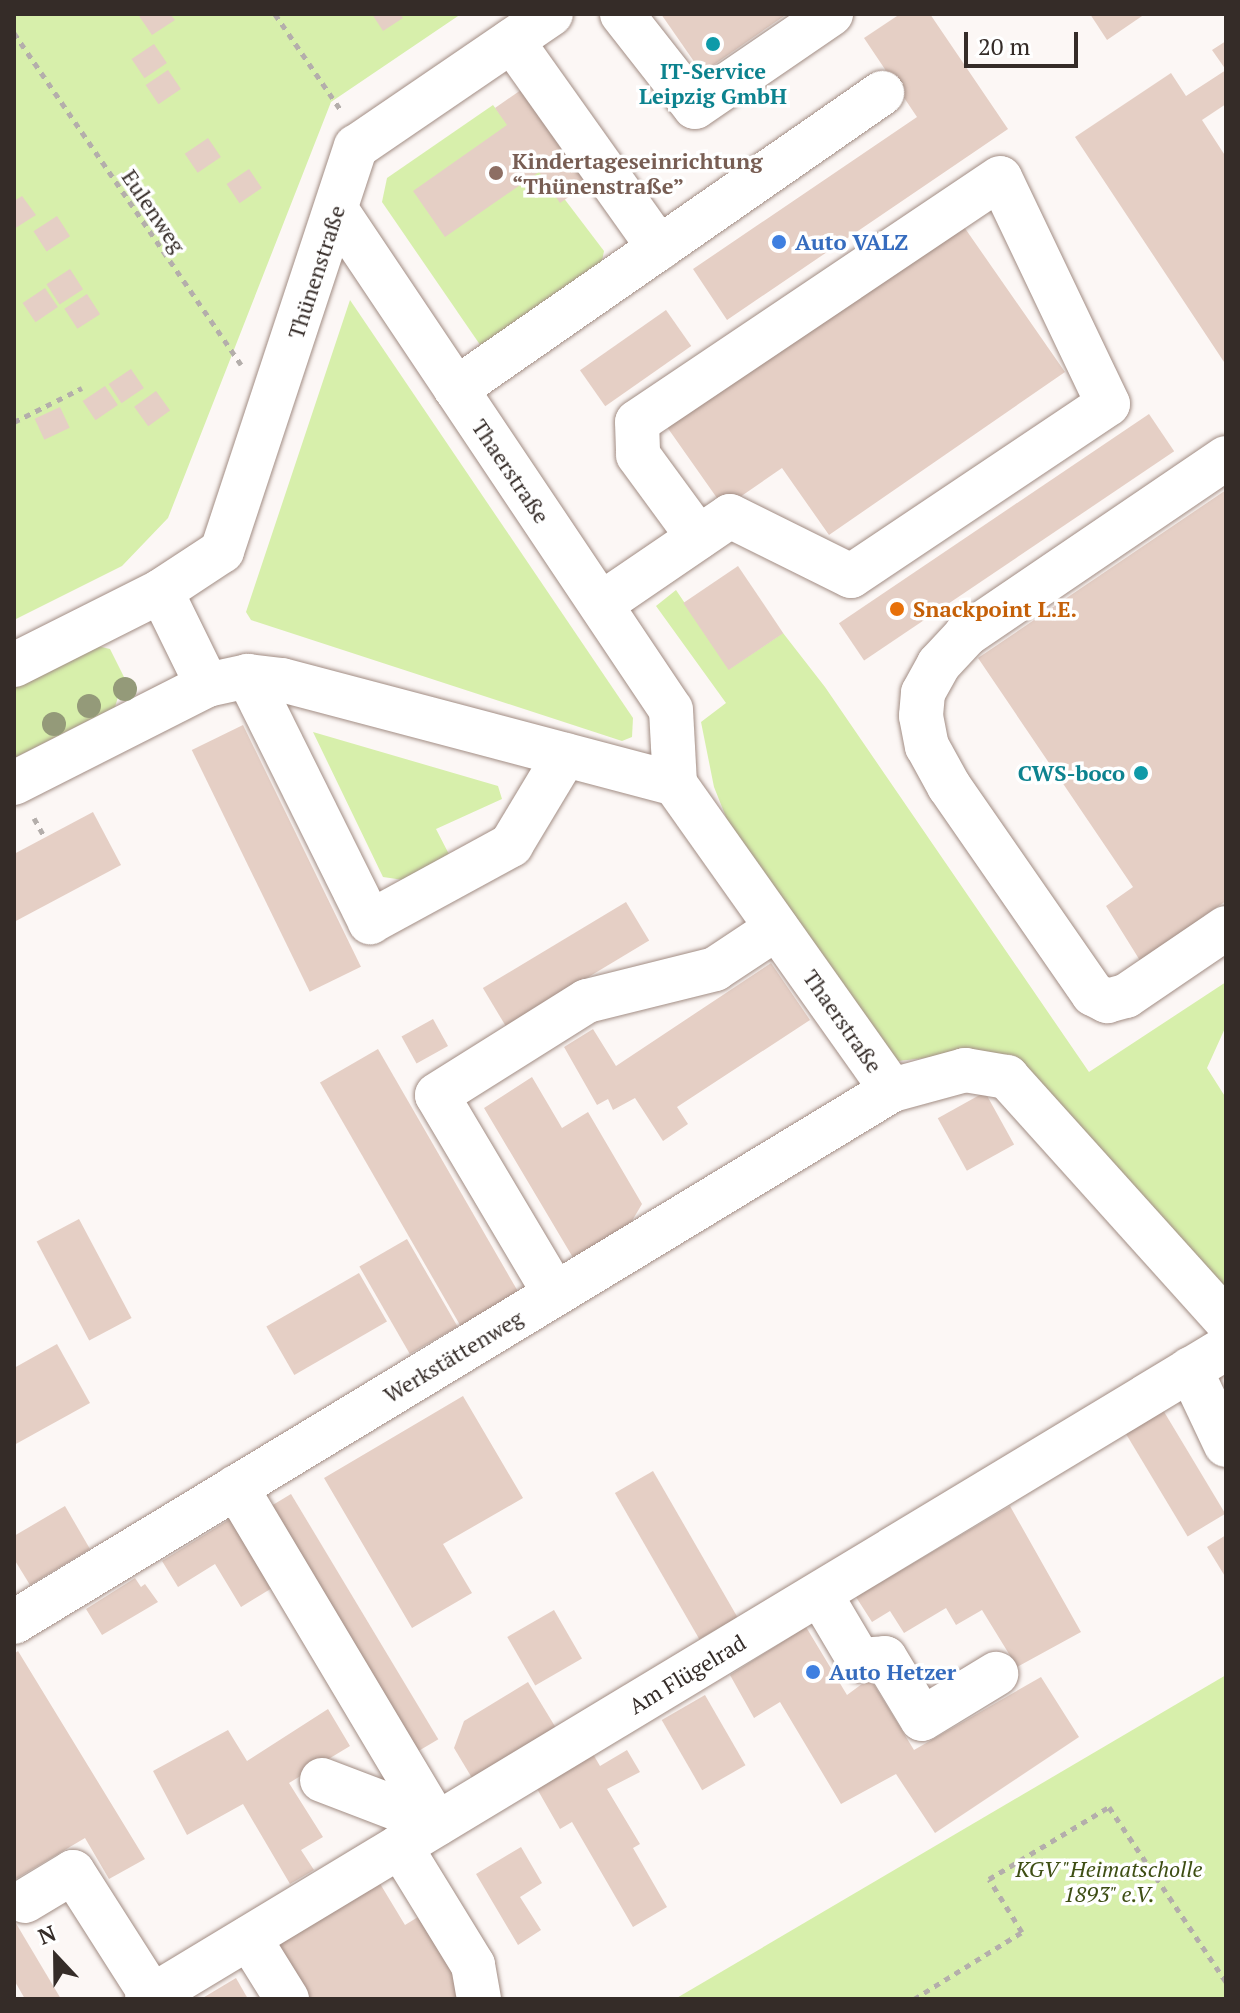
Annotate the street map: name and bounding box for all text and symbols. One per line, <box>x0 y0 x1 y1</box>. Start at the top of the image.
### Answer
scale bar <box>968 16 1082 66</box>
text: 20 m <box>978 30 1030 62</box>
marker: IT-Service Leipzig GmbH <box>704 35 722 53</box>
place label: IT-Service Leipzig GmbH <box>639 57 787 108</box>
place label: Kindertageseinrichtung “Thünenstraße” <box>512 147 763 198</box>
street label: Eulenweg <box>117 164 191 258</box>
marker: Kindertageseinrichtung “Thünenstraße” <box>487 164 505 182</box>
street label: Thünenstraße <box>282 202 350 342</box>
place label: Auto VALZ <box>795 229 909 255</box>
marker: Auto VALZ <box>770 233 788 251</box>
street label: Thaerstraße <box>467 414 555 528</box>
place label: Snackpoint L.E. <box>913 596 1077 622</box>
marker: Snackpoint L.E. <box>888 600 906 618</box>
place label: CWS-boco <box>1018 760 1125 786</box>
marker: CWS-boco <box>1132 764 1150 782</box>
street label: Thaerstraße <box>798 964 888 1078</box>
street label: Werkstättenweg <box>379 1304 527 1408</box>
street label: Am Flügelrad <box>624 1629 750 1719</box>
place label: Auto Hetzer <box>829 1659 956 1685</box>
marker: Auto Hetzer <box>804 1663 822 1681</box>
park label: KGV "Heimatscholle 1893" e.V. <box>1015 1855 1203 1906</box>
north arrow <box>16 1917 96 1997</box>
text: N <box>34 1918 60 1951</box>

